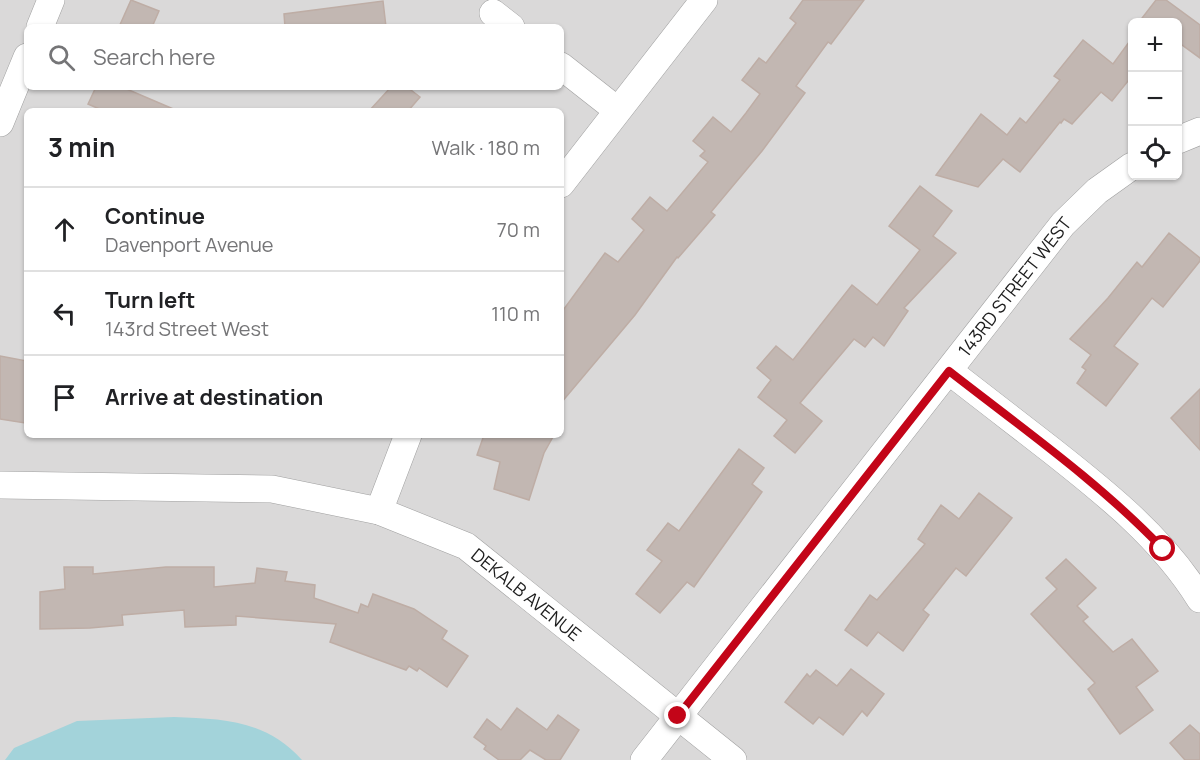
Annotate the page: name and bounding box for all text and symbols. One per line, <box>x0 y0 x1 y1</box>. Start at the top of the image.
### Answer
map controls <box>1128 18 1182 180</box>
button: + <box>1128 18 1182 72</box>
search box <box>24 24 564 90</box>
icon: search <box>45 41 78 74</box>
text: Search here <box>93 42 215 72</box>
button: − <box>1128 72 1182 126</box>
button: locate <box>1128 126 1182 180</box>
text: 3 min <box>48 129 115 165</box>
text: Walk · 180 m <box>431 134 540 161</box>
text: Continue <box>105 201 205 231</box>
street label: 143RD STREET WEST <box>952 212 1076 361</box>
icon: ahead <box>48 213 81 246</box>
text: 70 m <box>497 216 540 243</box>
text: Davenport Avenue <box>105 231 274 258</box>
text: Turn left <box>105 285 195 315</box>
icon: left <box>48 297 81 330</box>
text: 110 m <box>491 300 540 327</box>
text: 143rd Street West <box>105 315 269 342</box>
icon: arrive <box>48 381 81 414</box>
text: Arrive at destination <box>105 382 323 412</box>
route start <box>1149 535 1175 561</box>
street label: DEKALB AVENUE <box>467 542 587 646</box>
route end <box>664 702 690 728</box>

